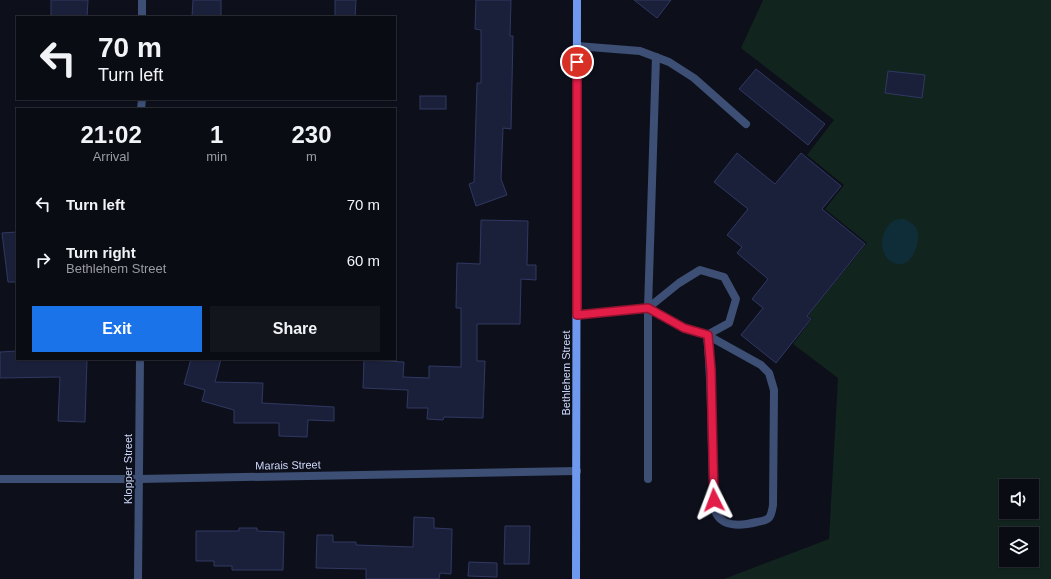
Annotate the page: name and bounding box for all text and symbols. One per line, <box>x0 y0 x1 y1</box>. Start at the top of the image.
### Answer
icon: left <box>32 32 84 84</box>
text: 70 m <box>98 32 162 63</box>
pin <box>560 45 594 79</box>
icon: arrive <box>566 51 588 73</box>
text: Turn left <box>98 65 163 85</box>
text: 21:02 <box>80 121 142 148</box>
text: 1 <box>210 121 223 148</box>
text: 230 <box>292 121 332 148</box>
text: Arrival <box>93 149 130 164</box>
text: min <box>206 149 227 164</box>
text: m <box>306 149 317 164</box>
icon: left <box>32 193 54 215</box>
text: Turn left <box>66 196 125 213</box>
text: 70 m <box>347 196 380 213</box>
text: Turn right <box>66 244 136 261</box>
icon: right <box>32 249 54 271</box>
text: 60 m <box>347 252 380 269</box>
text: Bethlehem Street <box>66 261 166 276</box>
button: Exit <box>32 306 202 352</box>
button: Share <box>210 306 380 352</box>
street label: Bethlehem Street <box>560 331 572 416</box>
street label: Klopper Street <box>122 434 134 504</box>
street label: Marais Street <box>255 458 321 472</box>
position arrow <box>693 479 735 521</box>
map controls <box>999 479 1039 567</box>
button: sound <box>999 479 1039 519</box>
button: layers <box>999 527 1039 567</box>

